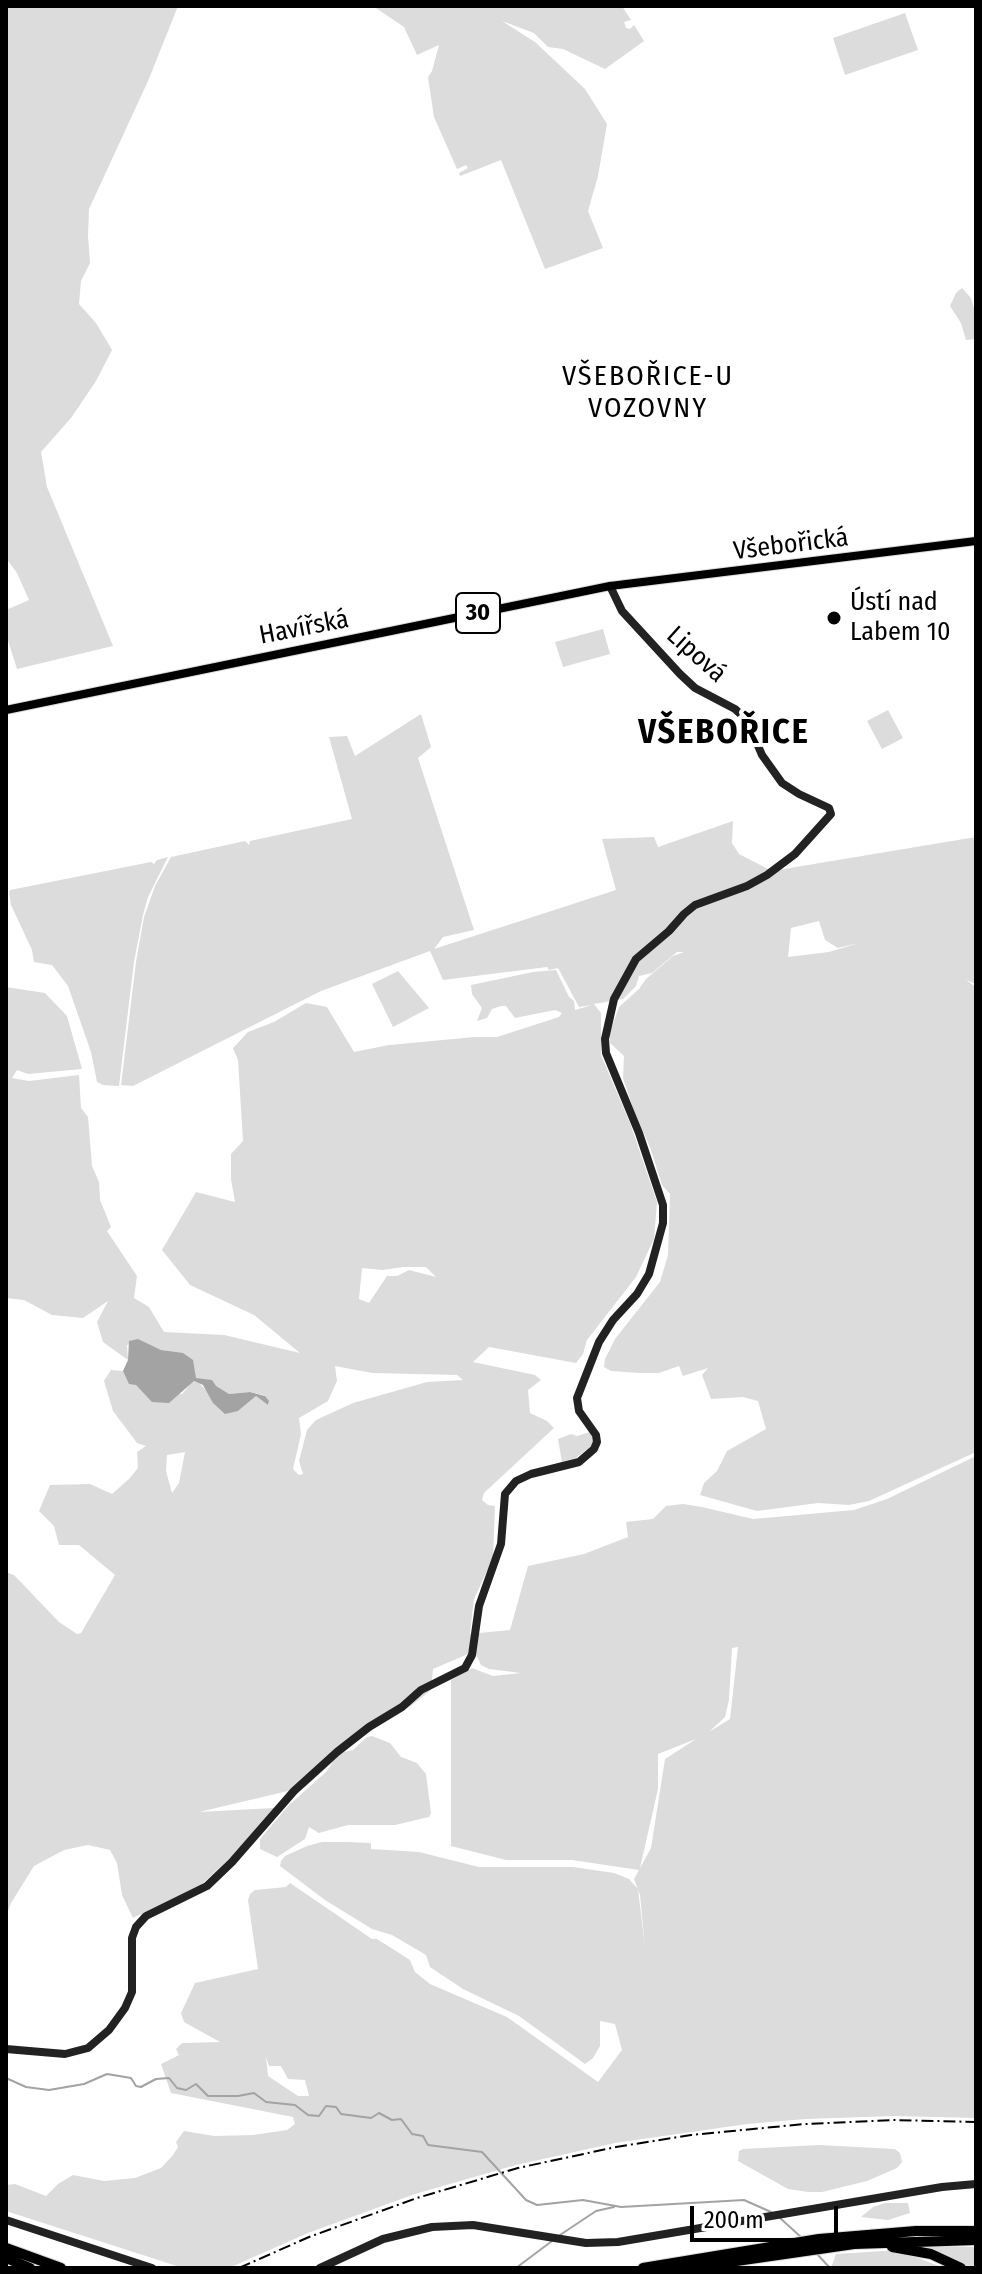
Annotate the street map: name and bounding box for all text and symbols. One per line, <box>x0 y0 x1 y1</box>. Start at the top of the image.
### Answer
district label: VŠEBOŘICE-U VOZOVNY <box>562 360 734 426</box>
street label: Všebořická <box>732 522 850 568</box>
place label: Ústí nad Labem 10 <box>850 587 951 648</box>
road number: 30 <box>456 593 500 633</box>
street label: Havířská <box>257 604 351 652</box>
marker: Ústí nad Labem 10 <box>825 609 843 627</box>
street label: Lipová <box>660 620 732 690</box>
district label: VŠEBOŘICE <box>638 714 810 754</box>
scale bar <box>694 2190 842 2240</box>
text: 200 m <box>704 2206 764 2234</box>

